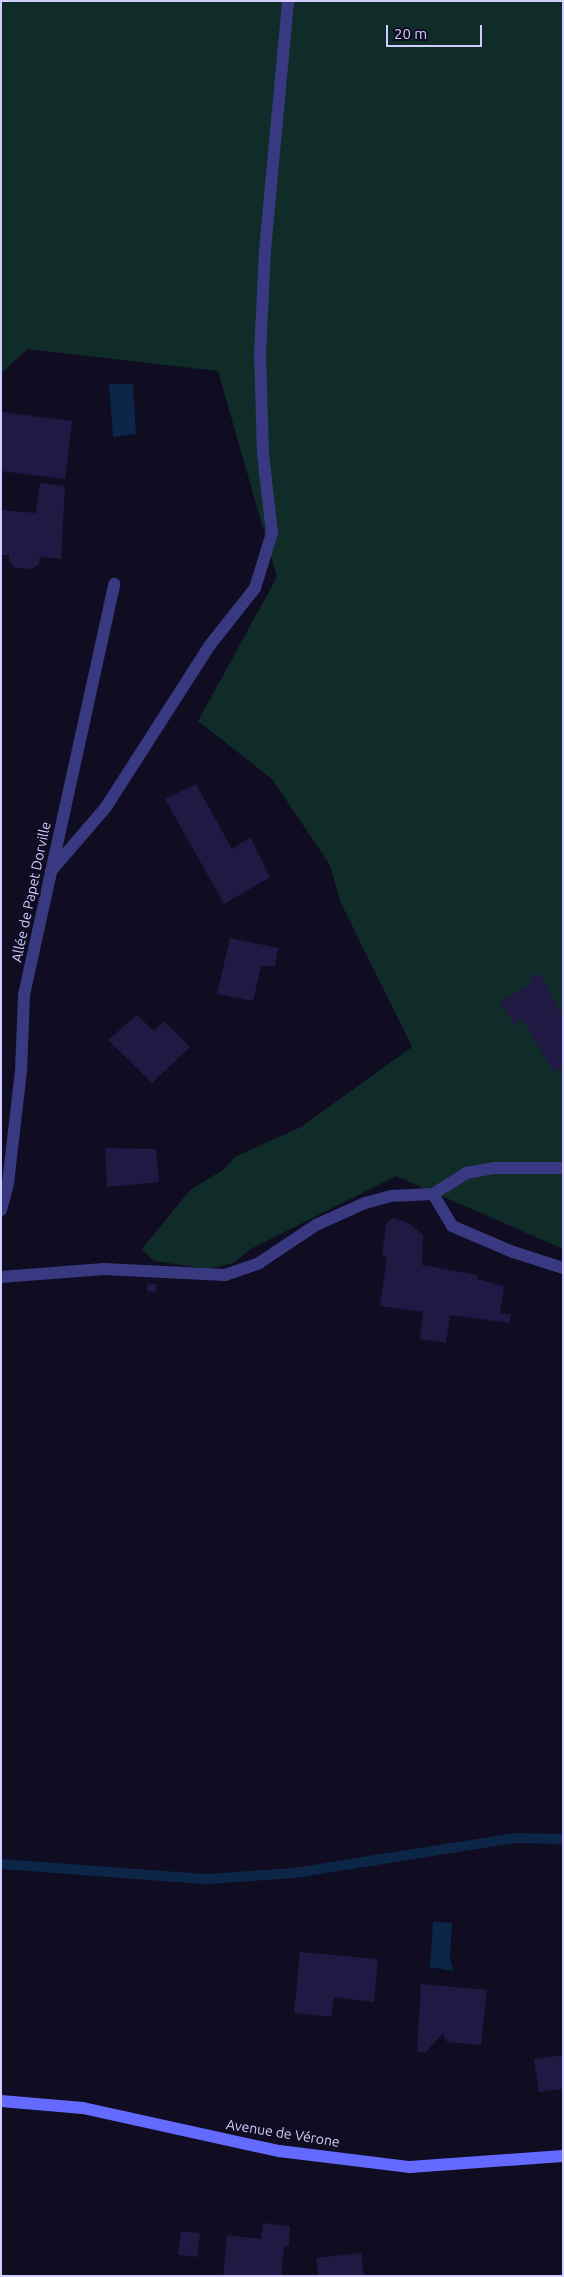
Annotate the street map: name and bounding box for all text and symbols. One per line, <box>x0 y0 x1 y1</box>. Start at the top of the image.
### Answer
scale bar <box>389 15 485 47</box>
text: 20 m <box>394 25 427 42</box>
street label: Allée de Papet Dorville <box>8 820 54 964</box>
street label: Avenue de Vérone <box>225 2116 341 2150</box>

